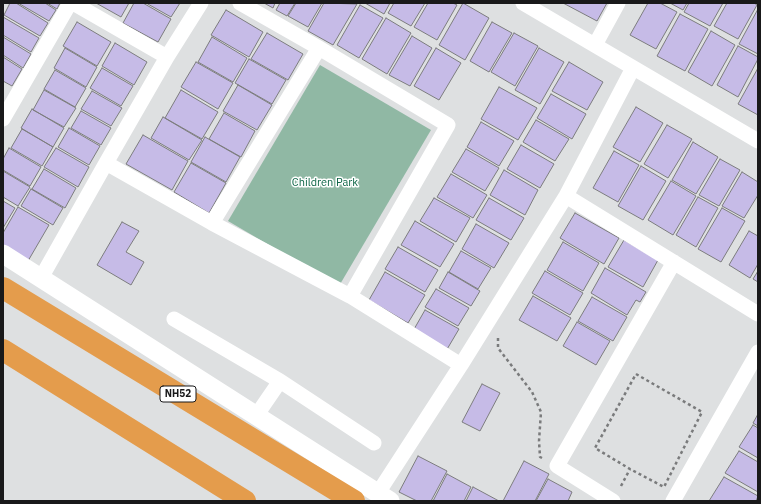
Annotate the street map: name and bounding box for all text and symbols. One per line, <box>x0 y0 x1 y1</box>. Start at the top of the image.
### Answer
park label: Children Park <box>292 176 358 190</box>
road number: NH52 <box>160 386 196 402</box>

